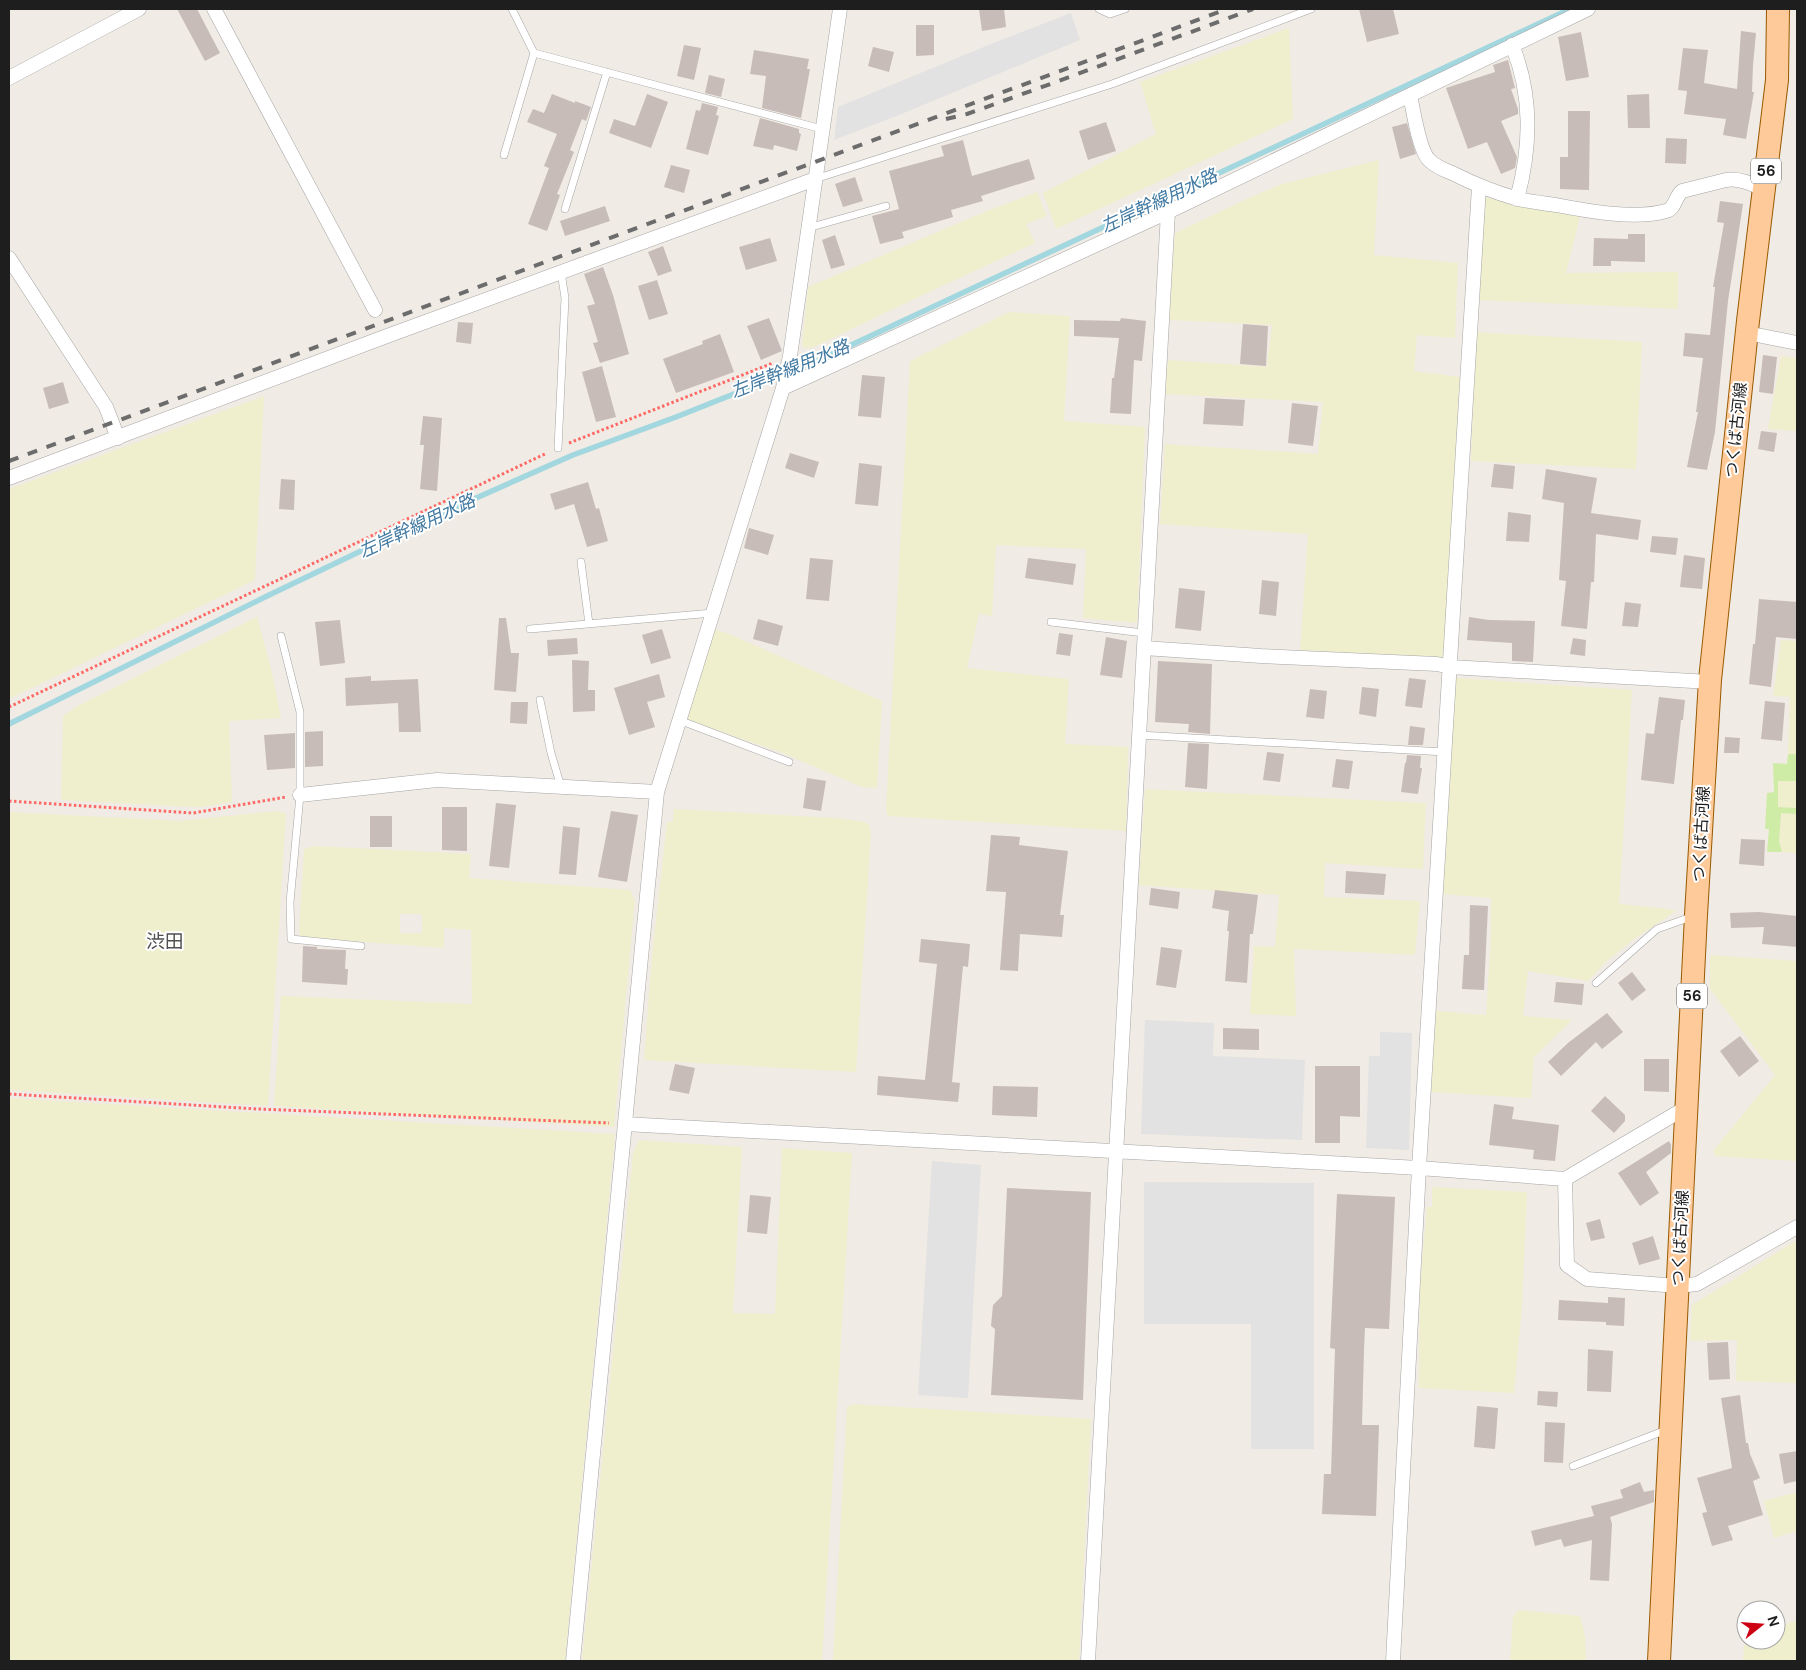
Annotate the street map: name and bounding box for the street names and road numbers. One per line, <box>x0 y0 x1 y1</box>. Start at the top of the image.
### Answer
road number: 56 <box>1751 158 1781 184</box>
street label: つくば古河線 <box>1721 381 1751 479</box>
street label: つくば古河線 <box>1688 786 1714 882</box>
road number: 56 <box>1677 984 1707 1008</box>
street label: つくば古河線 <box>1667 1190 1693 1286</box>

